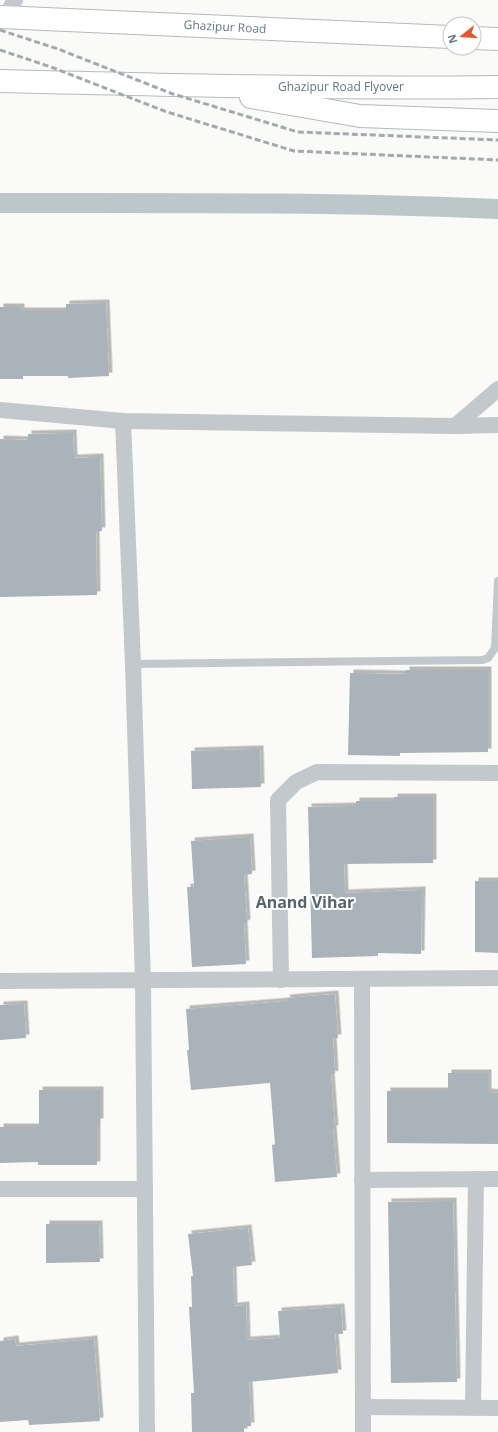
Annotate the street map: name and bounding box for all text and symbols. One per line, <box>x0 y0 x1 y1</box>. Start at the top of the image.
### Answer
street label: Ghazipur Road <box>183 16 267 37</box>
north arrow <box>442 16 482 56</box>
text: N <box>443 33 460 46</box>
street label: Ghazipur Road Flyover <box>278 78 404 95</box>
district label: Anand Vihar <box>256 891 354 913</box>

